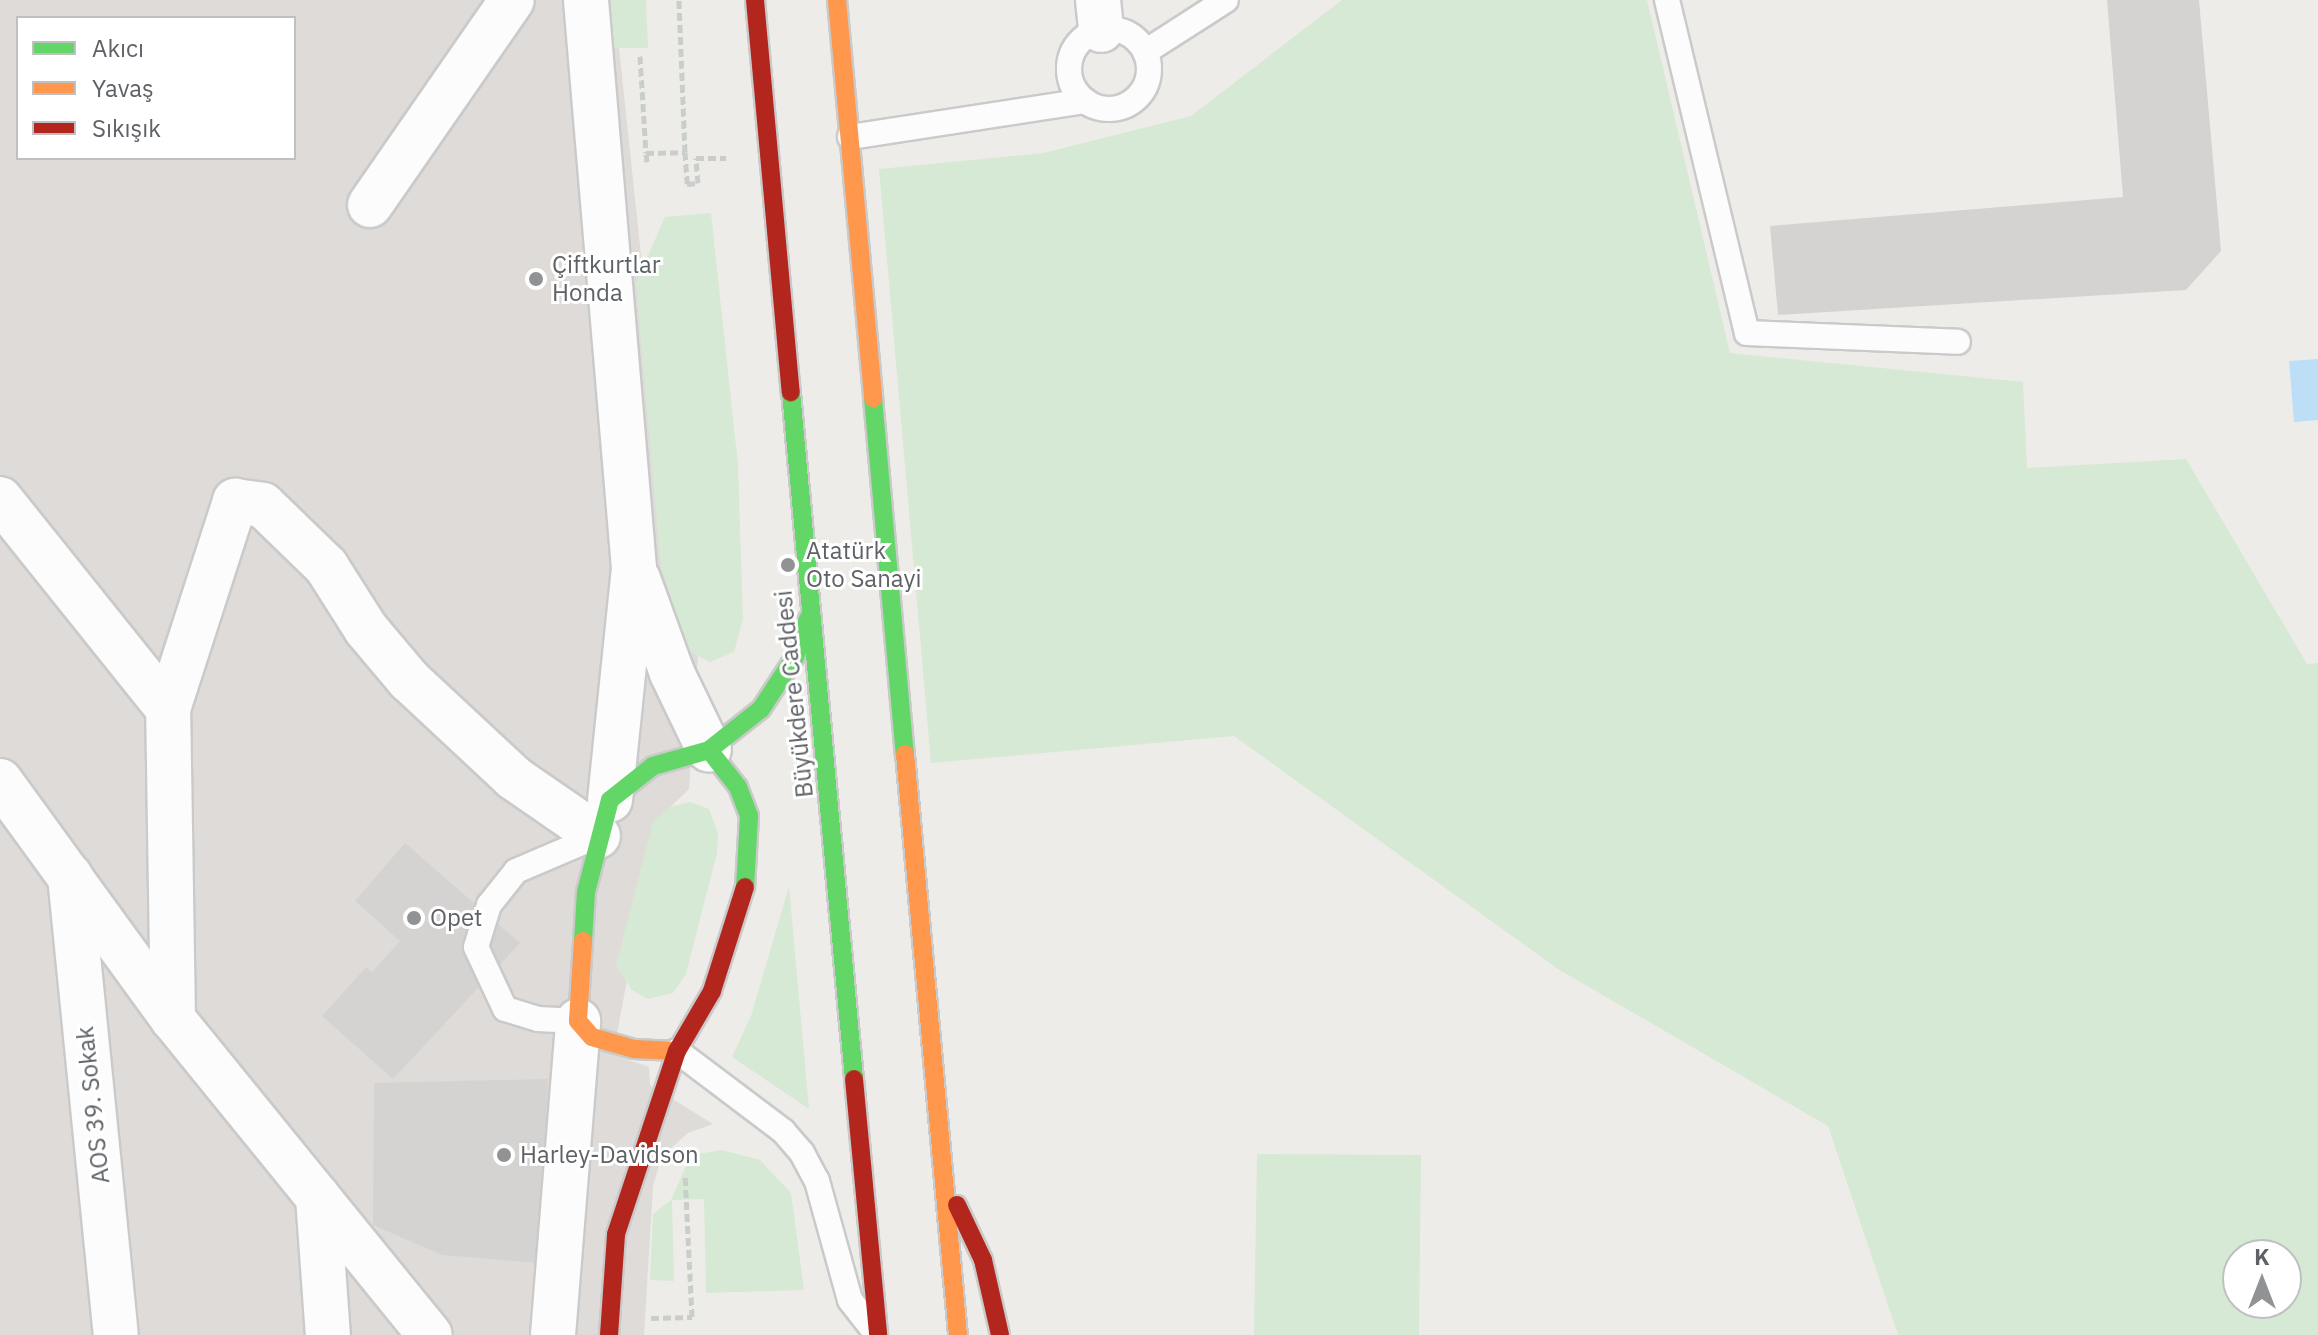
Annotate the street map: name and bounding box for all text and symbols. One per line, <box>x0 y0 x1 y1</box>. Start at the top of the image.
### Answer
legend <box>16 16 296 160</box>
text: Akıcı <box>92 32 144 64</box>
text: Yavaş <box>92 72 154 104</box>
text: Sıkışık <box>92 112 161 144</box>
place label: Çiftkurtlar Honda <box>552 251 661 307</box>
marker: Çiftkurtlar Honda <box>527 270 545 288</box>
place label: Atatürk Oto Sanayi <box>806 537 921 593</box>
marker: Atatürk Oto Sanayi <box>777 554 799 576</box>
street label: Büyükdere Caddesi <box>769 589 819 799</box>
place label: Opet <box>430 904 483 932</box>
marker: Opet <box>405 909 423 927</box>
street label: AOS 39. Sokak <box>70 1025 116 1185</box>
place label: Harley-Davidson <box>520 1141 699 1169</box>
marker: Harley-Davidson <box>495 1146 513 1164</box>
north arrow <box>2222 1239 2302 1319</box>
text: K <box>2254 1242 2270 1271</box>

